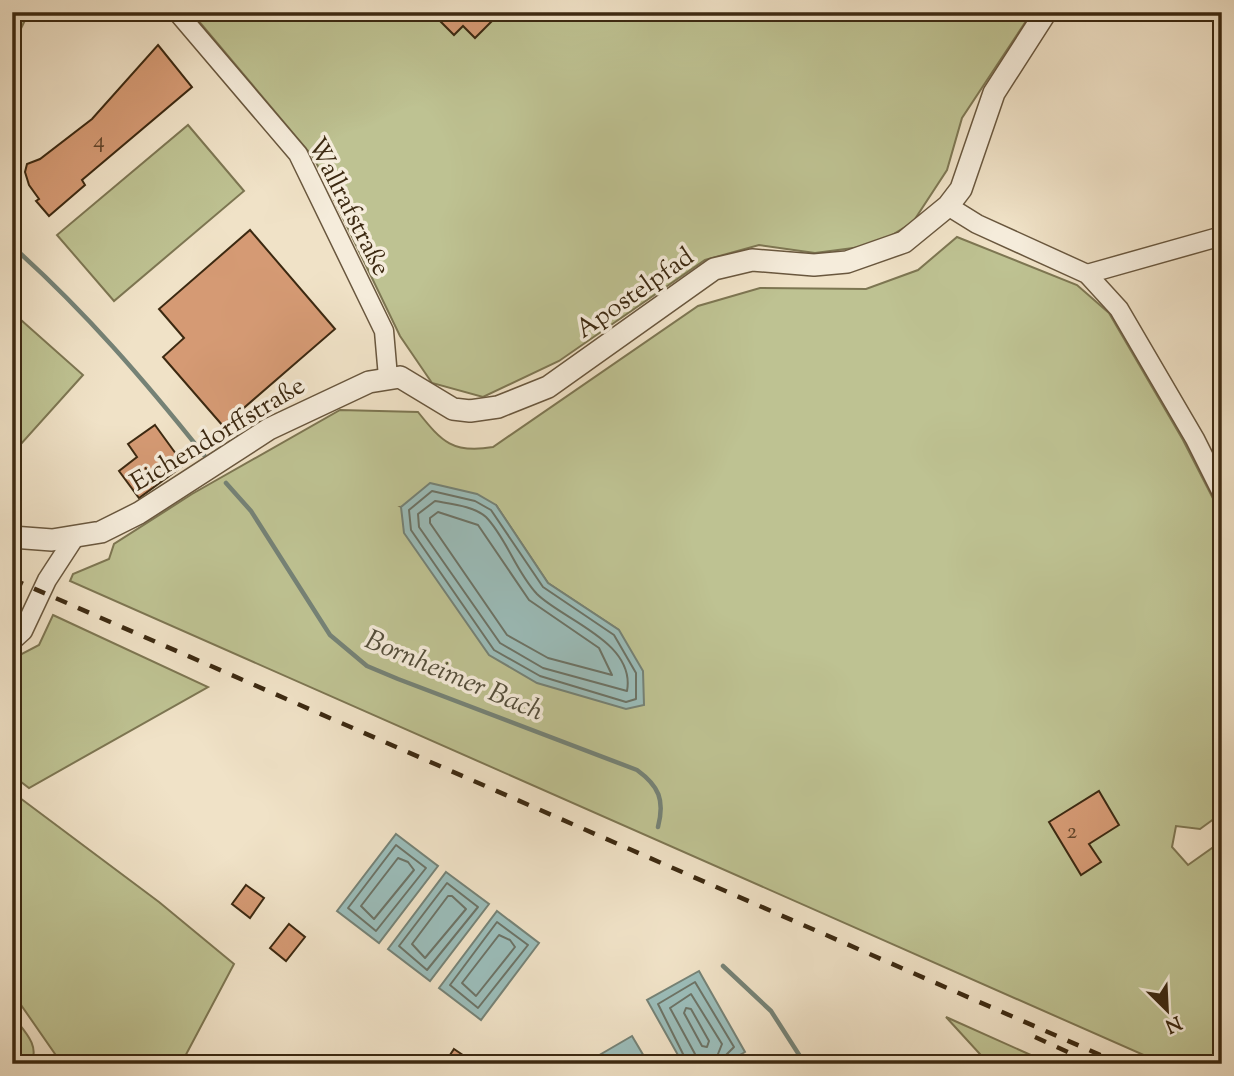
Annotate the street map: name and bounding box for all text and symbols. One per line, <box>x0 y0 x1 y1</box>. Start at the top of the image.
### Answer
house number: 4 <box>93 125 105 158</box>
street label: Wallrafstraße <box>297 131 399 283</box>
street label: Apostelpfad <box>569 239 703 349</box>
street label: Eichendorffstraße <box>124 368 313 502</box>
water label: Bornheimer Bach <box>358 621 550 733</box>
house number: 2 <box>1067 816 1078 849</box>
north arrow <box>1132 974 1202 1044</box>
text: N <box>1160 1008 1185 1039</box>

